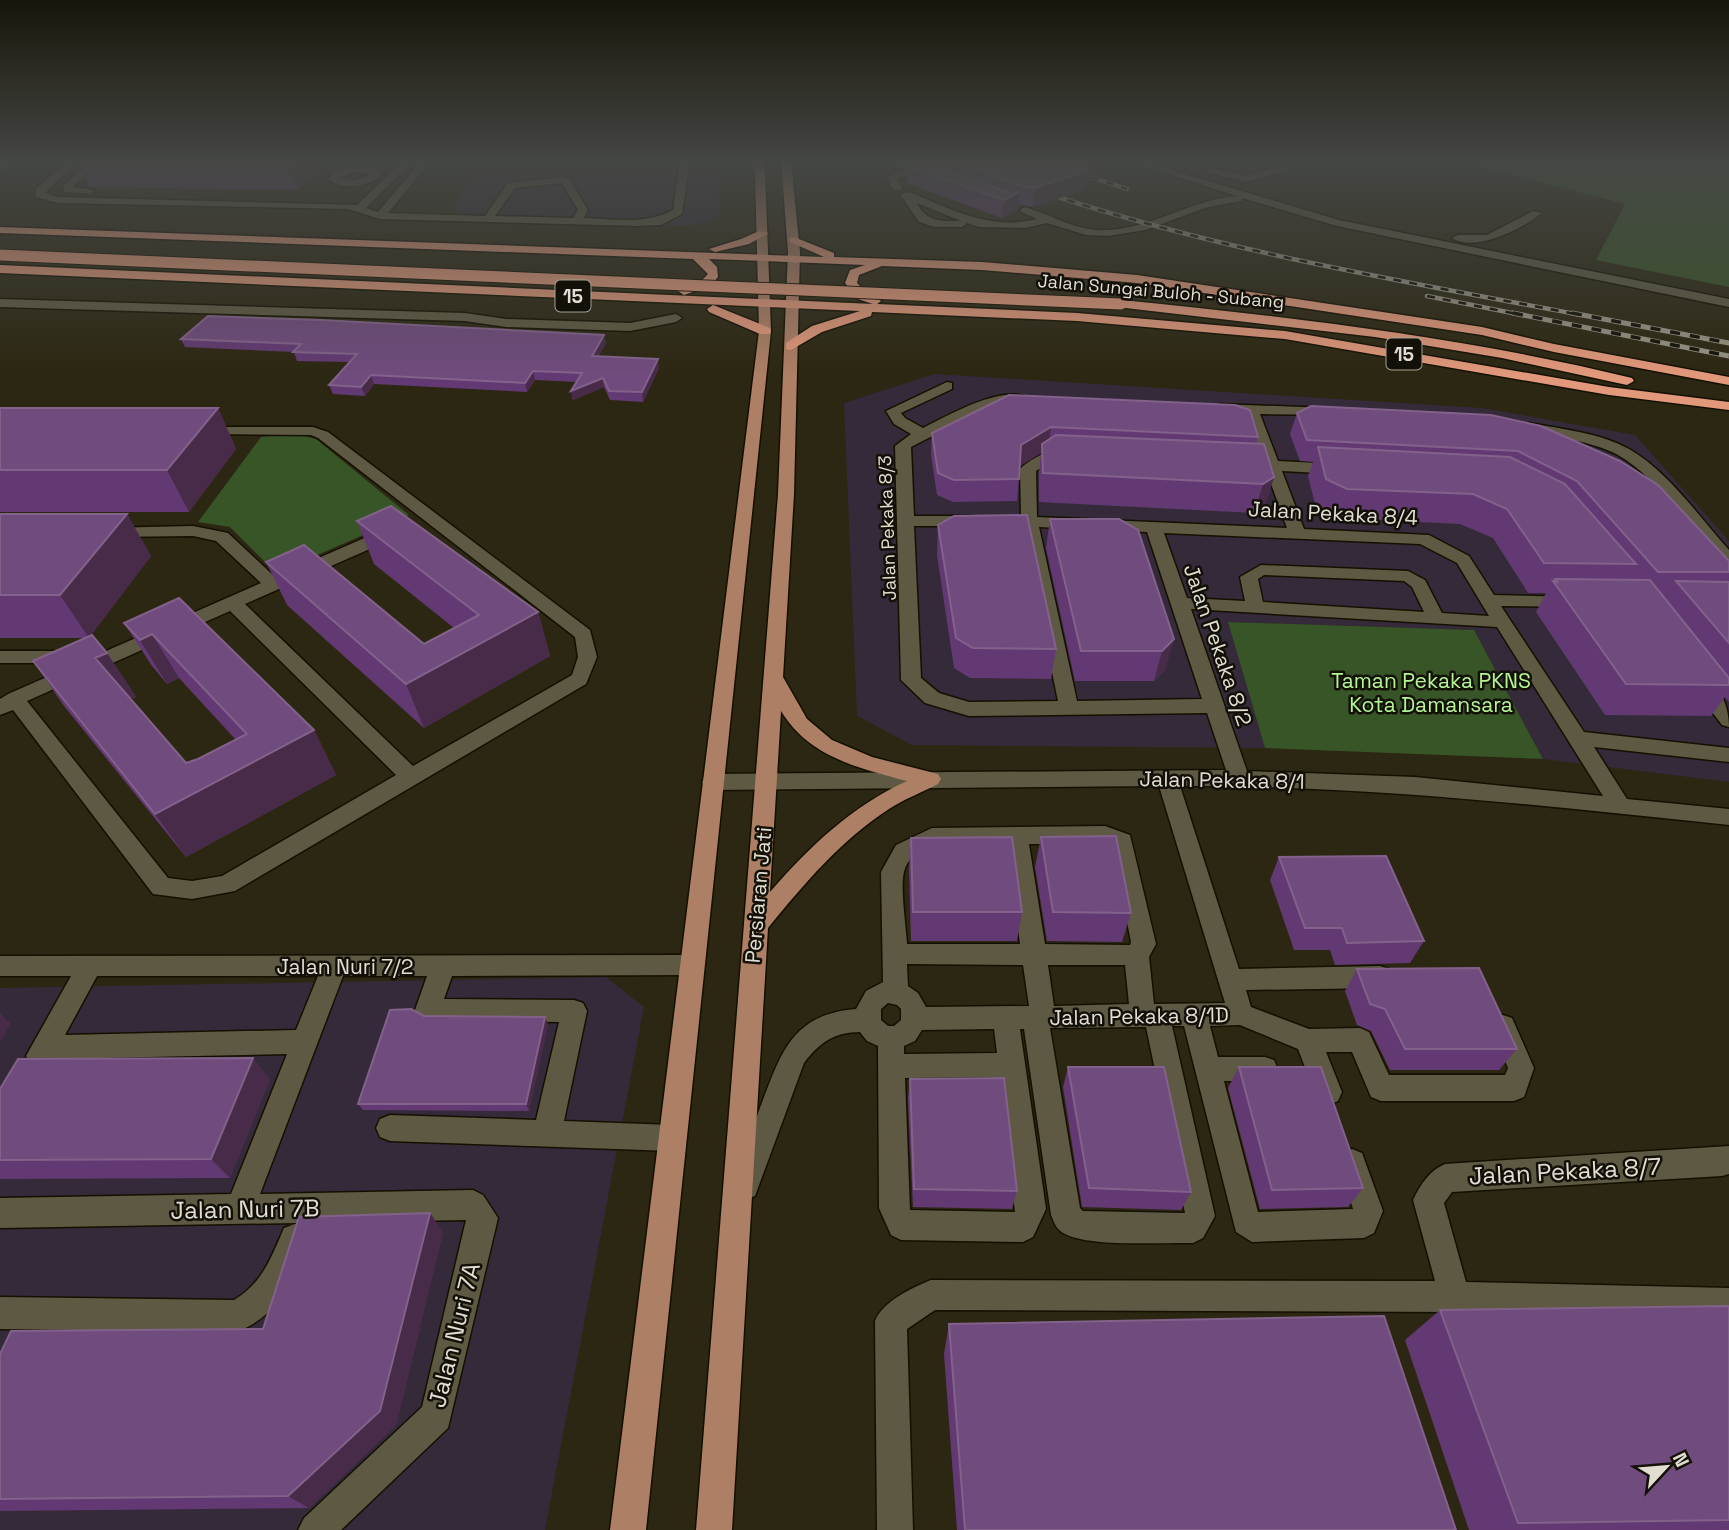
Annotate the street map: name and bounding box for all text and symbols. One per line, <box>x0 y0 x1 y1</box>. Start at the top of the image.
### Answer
street label: Jalan Sungai Buloh - Subang <box>1037 269 1285 313</box>
road number: 15 <box>556 280 590 312</box>
road number: 15 <box>1386 338 1422 370</box>
street label: Jalan Pekaka 8/3 <box>873 455 901 601</box>
street label: Jalan Pekaka 8/4 <box>1247 495 1419 531</box>
street label: Jalan Pekaka 8/2 <box>1178 561 1258 729</box>
park label: Taman Pekaka PKNS Kota Damansara <box>1331 667 1531 718</box>
street label: Jalan Pekaka 8/1 <box>1139 765 1305 795</box>
street label: Persiaran Jati <box>739 826 777 964</box>
street label: Jalan Nuri 7/2 <box>276 953 414 980</box>
street label: Jalan Pekaka 8/1D <box>1049 1001 1229 1031</box>
street label: Jalan Pekaka 8/7 <box>1468 1150 1662 1192</box>
street label: Jalan Nuri 7B <box>170 1192 320 1226</box>
street label: Jalan Nuri 7A <box>421 1259 487 1411</box>
north arrow <box>1631 1432 1701 1502</box>
text: N <box>1667 1449 1695 1471</box>

